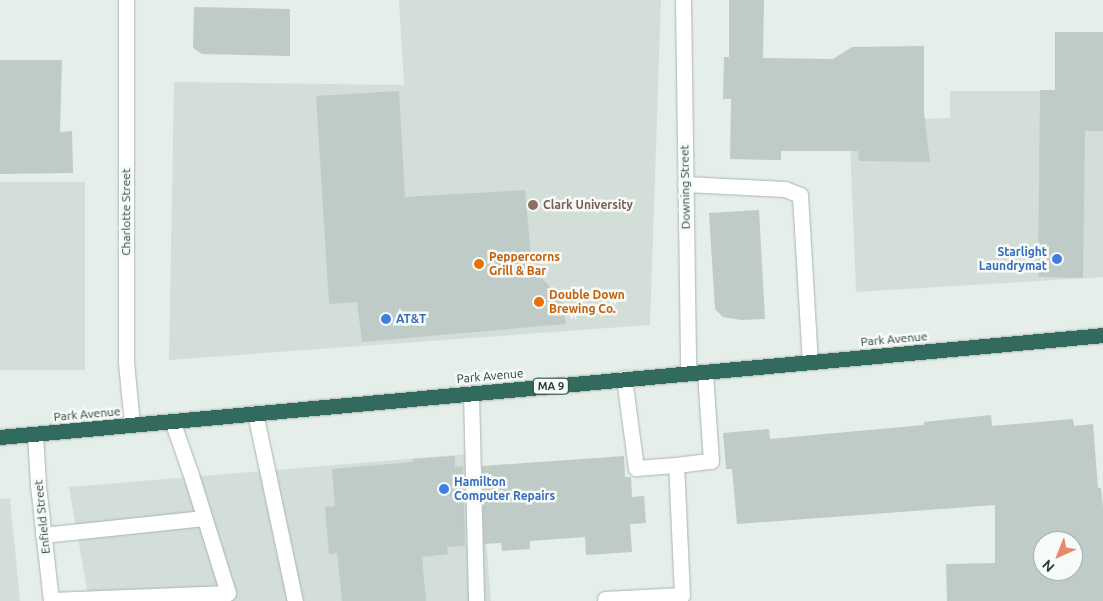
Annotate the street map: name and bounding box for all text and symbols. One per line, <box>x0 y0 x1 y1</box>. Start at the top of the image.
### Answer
street label: Downing Street <box>677 145 693 229</box>
street label: Charlotte Street <box>119 168 133 256</box>
place label: Clark University <box>543 198 633 212</box>
marker: Clark University <box>527 199 539 211</box>
place label: Starlight Laundrymat <box>979 245 1047 273</box>
place label: Peppercorns Grill & Bar <box>489 250 560 278</box>
marker: Starlight Laundrymat <box>1051 253 1063 265</box>
marker: Peppercorns Grill & Bar <box>473 258 485 270</box>
place label: Double Down Brewing Co. <box>549 288 625 316</box>
marker: Double Down Brewing Co. <box>533 296 545 308</box>
place label: AT&T <box>396 312 426 326</box>
marker: AT&T <box>380 313 392 325</box>
street label: Park Avenue <box>860 329 928 349</box>
street label: Park Avenue <box>456 366 524 386</box>
road number: MA 9 <box>532 378 570 394</box>
street label: Park Avenue <box>53 404 121 424</box>
place label: Hamilton Computer Repairs <box>454 475 555 503</box>
street label: Enfield Street <box>31 479 53 555</box>
marker: Hamilton Computer Repairs <box>438 483 450 495</box>
north arrow <box>1033 531 1083 581</box>
text: N <box>1039 557 1058 575</box>

